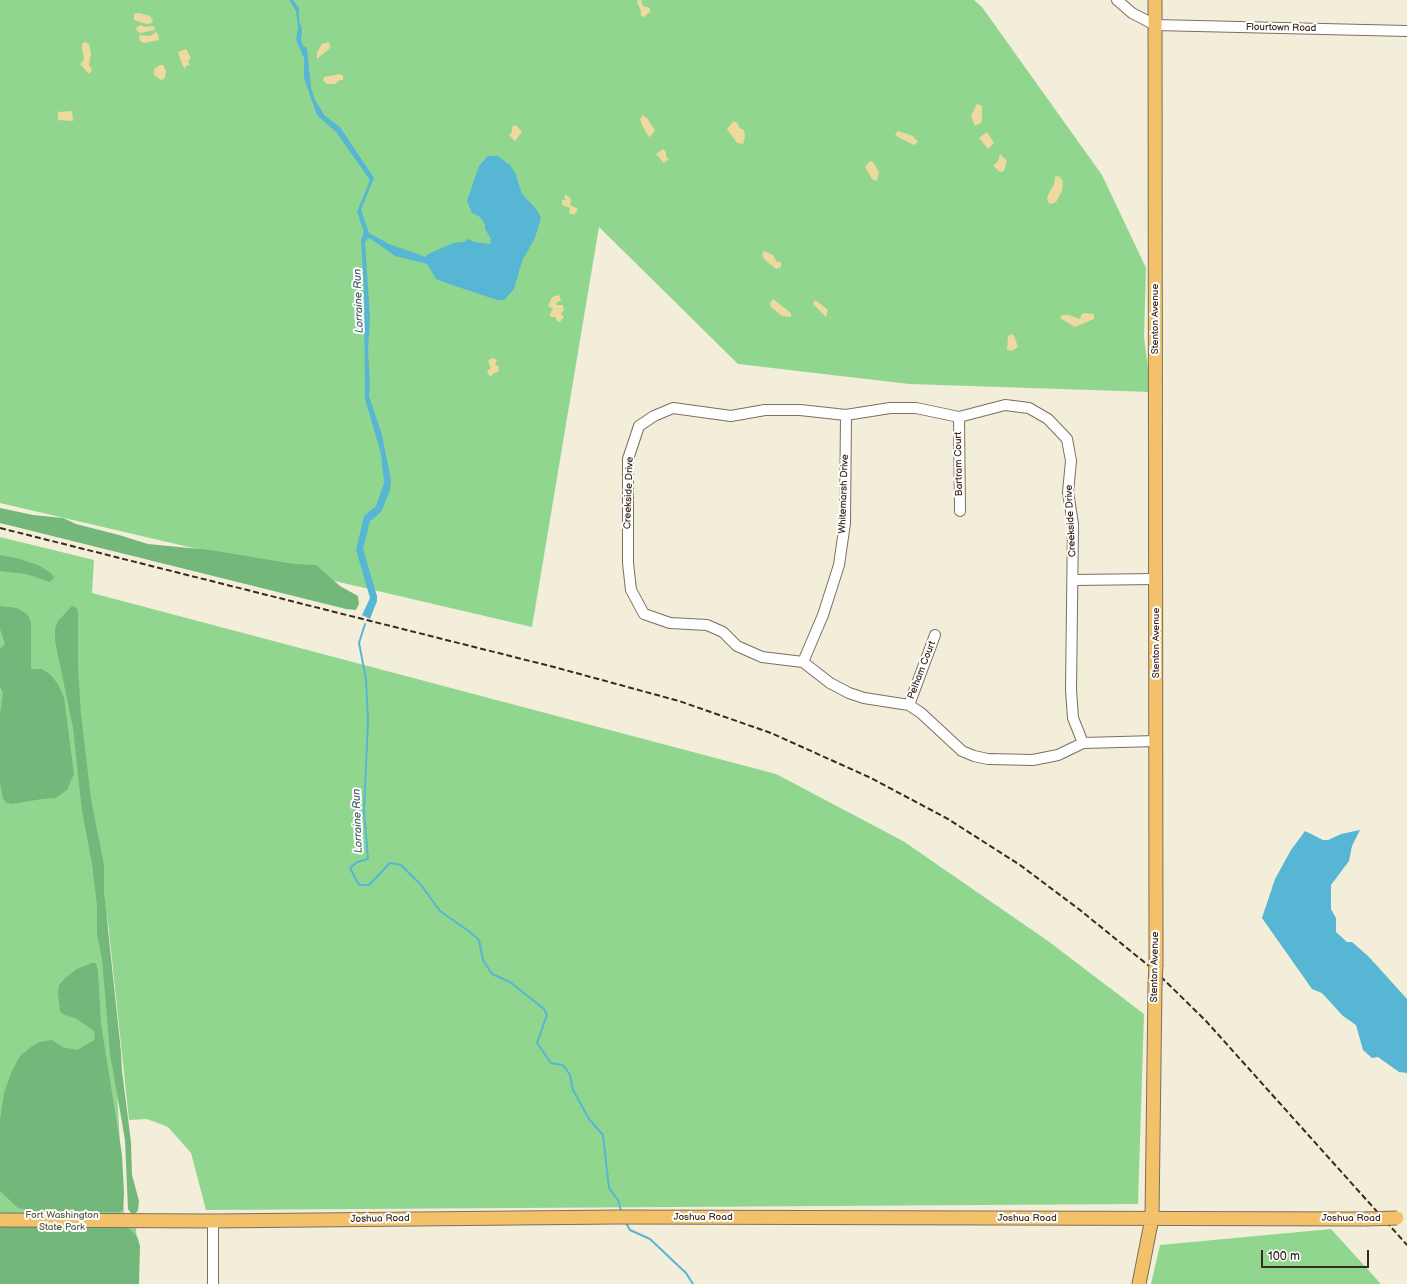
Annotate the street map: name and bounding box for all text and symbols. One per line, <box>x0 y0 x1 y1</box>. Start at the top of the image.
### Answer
street label: Flourtown Road <box>1246 21 1316 35</box>
water label: Lorraine Run <box>351 269 367 333</box>
street label: Stenton Avenue <box>1149 284 1161 354</box>
street label: Bartram Court <box>952 432 966 496</box>
street label: Whitemarsh Drive <box>837 454 851 534</box>
street label: Creekside Drive <box>622 457 636 529</box>
street label: Creekside Drive <box>1063 485 1079 557</box>
street label: Stenton Avenue <box>1150 608 1162 678</box>
street label: Pelham Court <box>905 639 939 701</box>
water label: Lorraine Run <box>350 789 366 853</box>
street label: Stenton Avenue <box>1148 932 1162 1002</box>
park label: Fort Washington State Park <box>25 1209 99 1232</box>
street label: Joshua Road <box>673 1211 733 1223</box>
street label: Joshua Road <box>350 1212 410 1226</box>
street label: Joshua Road <box>997 1212 1057 1224</box>
street label: Joshua Road <box>1321 1212 1381 1224</box>
scale bar <box>1263 1242 1371 1268</box>
text: 100 m <box>1268 1249 1300 1264</box>

